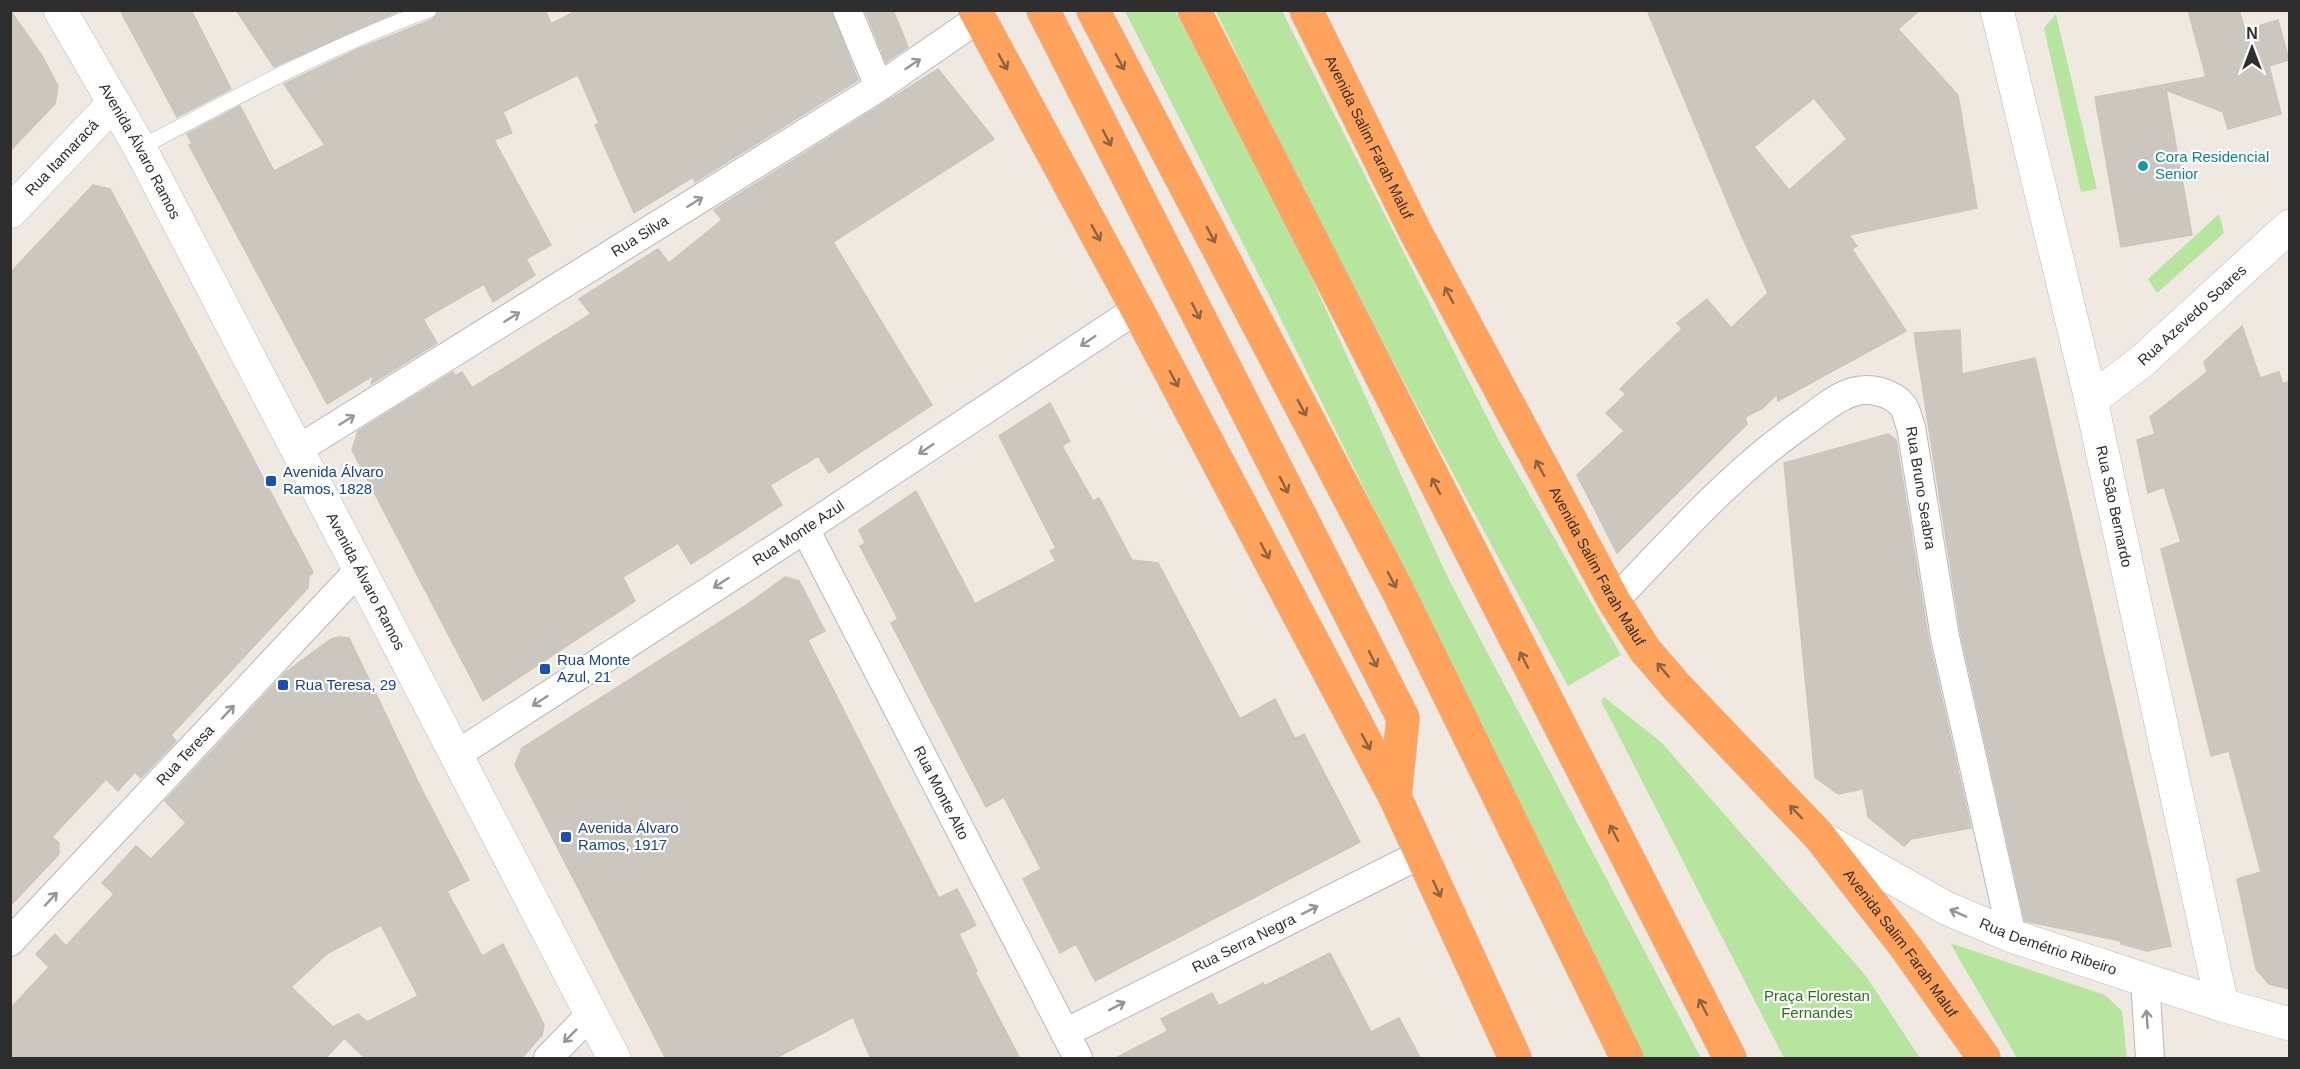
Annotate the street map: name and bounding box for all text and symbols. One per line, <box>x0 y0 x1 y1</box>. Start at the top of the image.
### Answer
north arrow <box>2222 18 2282 78</box>
text: N <box>2246 25 2258 42</box>
one-way arrow <box>997 53 1009 70</box>
one-way arrow <box>1115 53 1127 71</box>
street label: Avenida Salim Farah Maluf <box>1322 53 1417 222</box>
one-way arrow <box>904 58 921 70</box>
street label: Avenida Álvaro Ramos <box>96 80 184 221</box>
street label: Rua Itamaracá <box>21 115 102 199</box>
one-way arrow <box>1102 128 1114 146</box>
place label: Cora Residencial Senior <box>2155 148 2269 182</box>
marker: Cora Residencial Senior <box>2136 159 2150 173</box>
one-way arrow <box>686 196 703 208</box>
street label: Rua Silva <box>608 211 672 260</box>
one-way arrow <box>1091 224 1102 242</box>
one-way arrow <box>1205 226 1217 243</box>
street label: Rua Azevedo Soares <box>2134 261 2250 369</box>
one-way arrow <box>1443 287 1454 305</box>
one-way arrow <box>1191 302 1202 320</box>
one-way arrow <box>503 310 520 322</box>
one-way arrow <box>1080 335 1097 347</box>
one-way arrow <box>1168 370 1180 387</box>
one-way arrow <box>1297 398 1308 416</box>
one-way arrow <box>338 414 355 426</box>
street label: Rua Bruno Seabra <box>1903 425 1940 551</box>
one-way arrow <box>917 442 934 455</box>
street label: Rua São Bernardo <box>2093 444 2136 569</box>
one-way arrow <box>1534 459 1545 477</box>
place label: Avenida Álvaro Ramos, 1828 <box>283 463 384 497</box>
marker: Avenida Álvaro Ramos, 1828 <box>264 474 278 488</box>
one-way arrow <box>1278 476 1290 493</box>
one-way arrow <box>1429 478 1441 496</box>
street label: Avenida Salim Farah Maluf <box>1546 484 1650 649</box>
street label: Rua Monte Azul <box>749 497 847 569</box>
street label: Avenida Álvaro Ramos <box>323 510 409 653</box>
one-way arrow <box>1259 542 1271 559</box>
one-way arrow <box>1387 571 1399 589</box>
one-way arrow <box>713 578 730 590</box>
one-way arrow <box>1367 650 1379 668</box>
place label: Rua Monte Azul, 21 <box>557 651 630 685</box>
one-way arrow <box>1518 651 1530 669</box>
marker: Rua Monte Azul, 21 <box>538 662 552 676</box>
one-way arrow <box>1656 662 1669 678</box>
place label: Rua Teresa, 29 <box>295 676 396 693</box>
marker: Rua Teresa, 29 <box>276 678 290 692</box>
one-way arrow <box>532 695 548 707</box>
one-way arrow <box>221 704 235 719</box>
street label: Rua Teresa <box>152 721 218 789</box>
one-way arrow <box>1360 733 1372 750</box>
street label: Rua Monte Alto <box>911 743 973 842</box>
one-way arrow <box>1789 805 1803 820</box>
place label: Avenida Álvaro Ramos, 1917 <box>578 819 679 853</box>
one-way arrow <box>1607 825 1619 843</box>
marker: Avenida Álvaro Ramos, 1917 <box>559 830 573 844</box>
street label: Avenida Salim Farah Maluf <box>1840 866 1962 1021</box>
one-way arrow <box>1432 879 1443 897</box>
one-way arrow <box>43 892 58 907</box>
one-way arrow <box>1301 903 1319 915</box>
one-way arrow <box>1950 907 1968 918</box>
street label: Rua Serra Negra <box>1189 909 1299 976</box>
street label: Rua Demétrio Ribeiro <box>1977 914 2119 978</box>
park label: Praça Florestan Fernandes <box>1764 987 1870 1021</box>
one-way arrow <box>1697 998 1708 1016</box>
one-way arrow <box>1108 1000 1126 1012</box>
one-way arrow <box>2142 1010 2153 1030</box>
one-way arrow <box>562 1029 577 1044</box>

